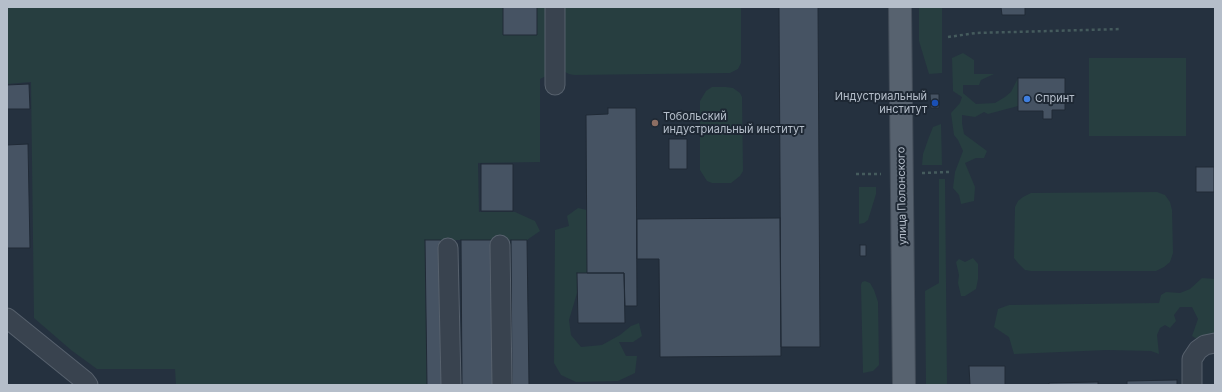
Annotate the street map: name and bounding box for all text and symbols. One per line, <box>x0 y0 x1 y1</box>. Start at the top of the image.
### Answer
place label: Индустриальный институт <box>835 90 927 116</box>
place label: Спринт <box>1035 92 1074 106</box>
marker: Спринт <box>1022 94 1032 104</box>
marker: Индустриальный институт <box>930 98 940 108</box>
place label: Тобольский индустриальный институт <box>663 110 804 136</box>
marker: Тобольский индустриальный институт <box>650 118 660 128</box>
street label: улица Полонского <box>895 147 909 245</box>

